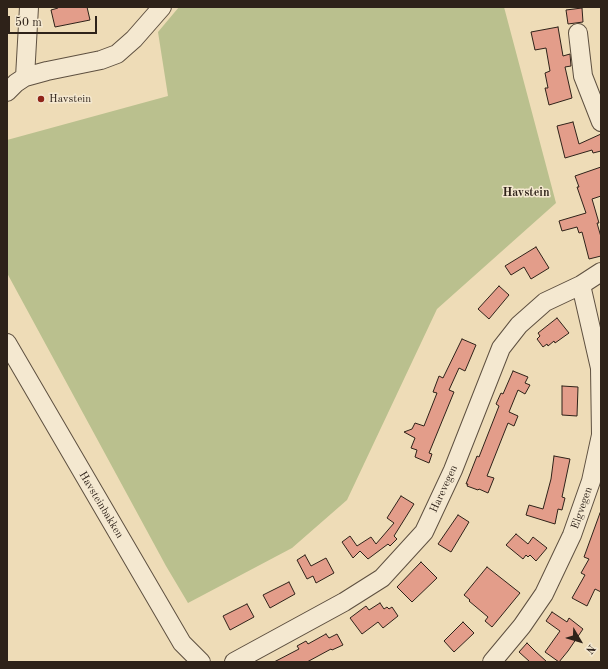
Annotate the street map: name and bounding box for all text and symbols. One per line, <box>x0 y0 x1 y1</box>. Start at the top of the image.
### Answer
scale bar <box>10 8 99 34</box>
text: 50 m <box>15 17 42 29</box>
place label: Havstein <box>49 92 91 106</box>
marker: Havstein <box>36 94 46 104</box>
district label: Havstein <box>502 186 550 200</box>
street label: Harevegen <box>427 463 461 515</box>
street label: Havsteinbakken <box>76 469 126 541</box>
street label: Elgvegen <box>569 485 595 531</box>
north arrow <box>560 621 600 661</box>
text: N <box>583 642 597 655</box>

